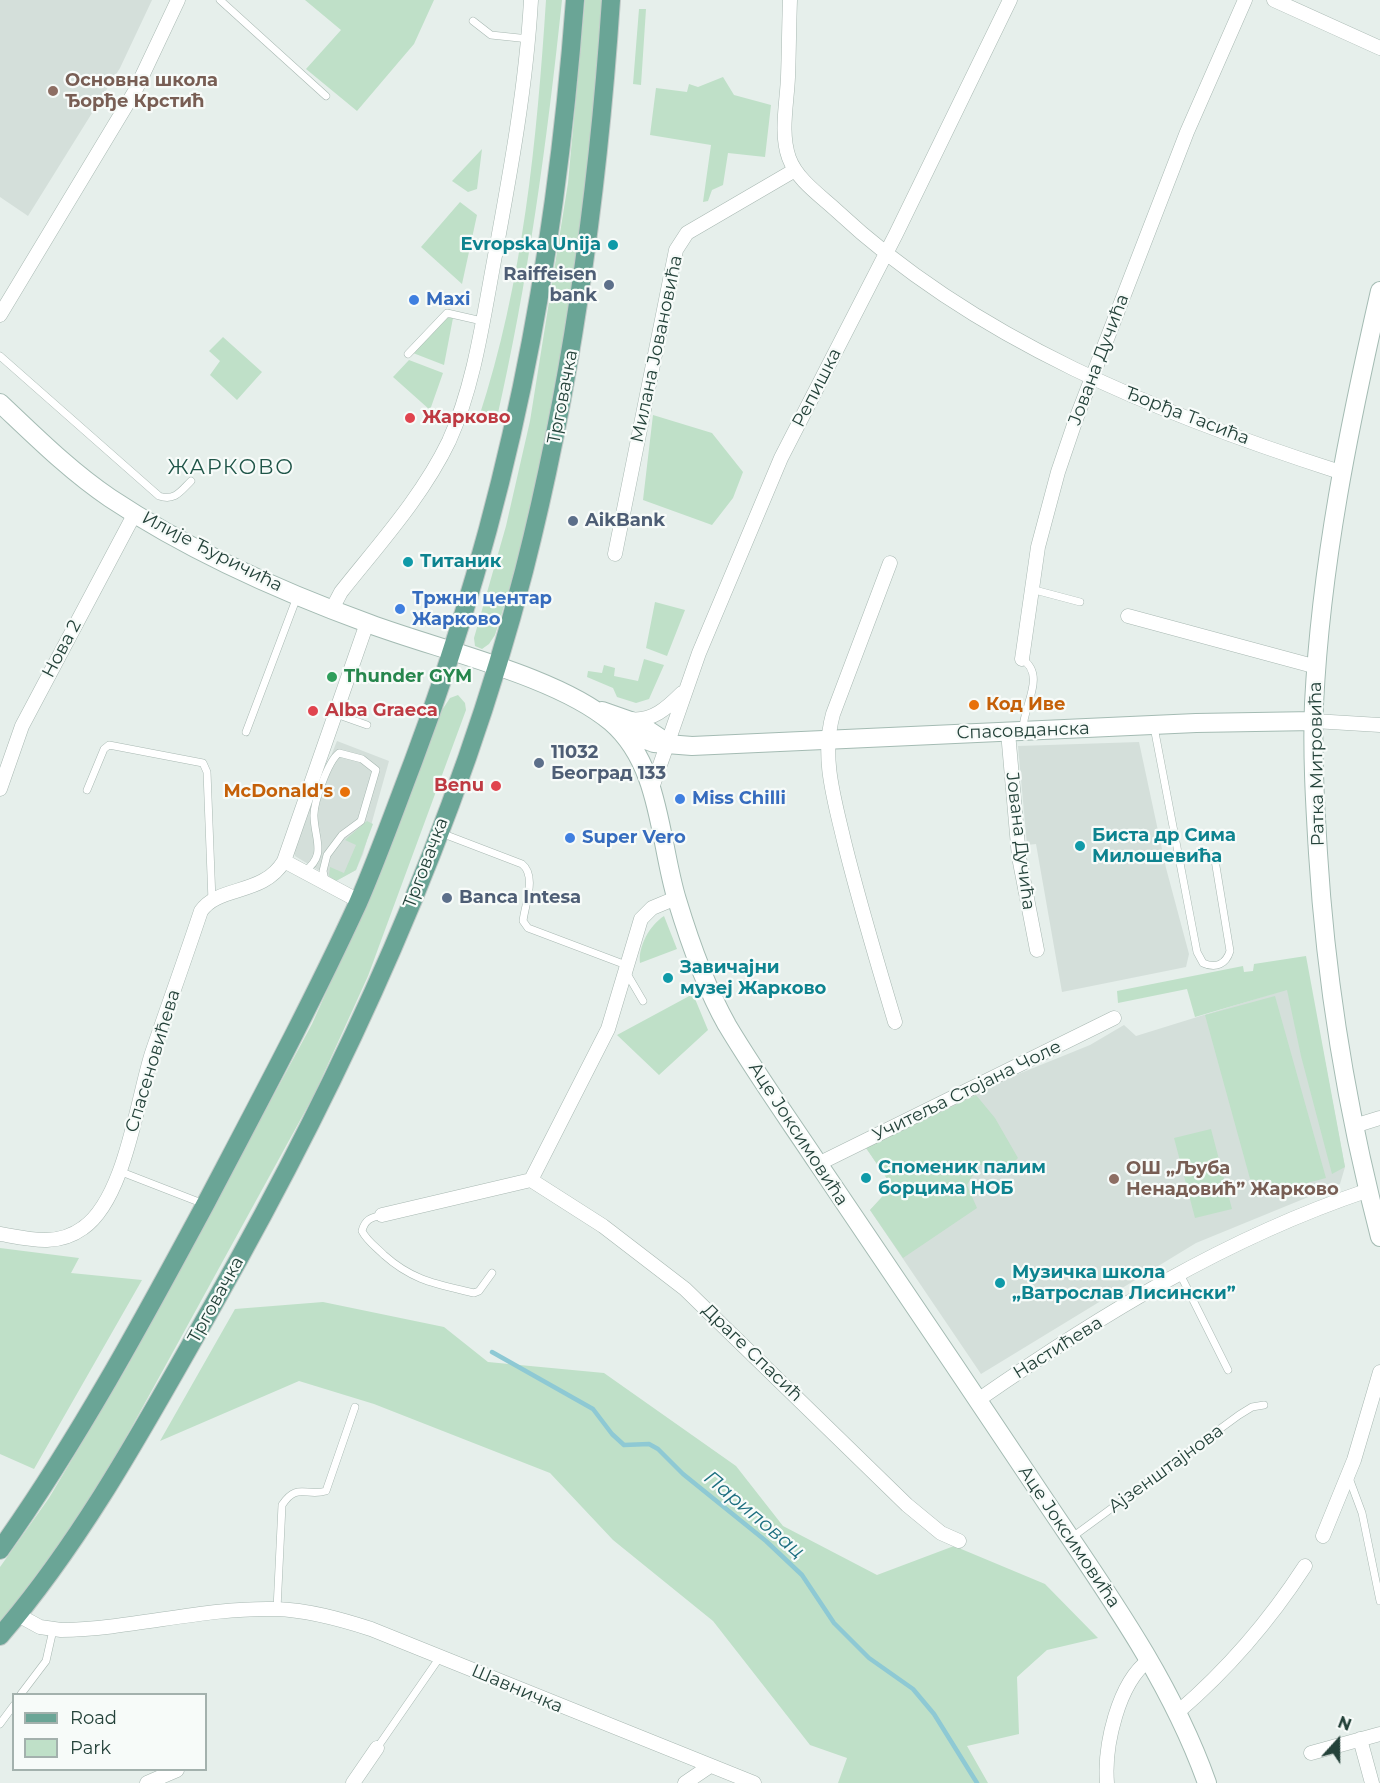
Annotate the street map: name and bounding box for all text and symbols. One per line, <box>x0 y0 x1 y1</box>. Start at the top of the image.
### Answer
place label: Основна школа Ђорђе Крстић <box>65 70 218 112</box>
marker: Основна школа Ђорђе Крстић <box>46 84 60 98</box>
place label: Evropska Unija <box>460 234 601 256</box>
marker: Evropska Unija <box>606 238 620 252</box>
street label: Милана Јовановића <box>627 253 687 445</box>
place label: Raiffeisen bank <box>503 264 597 306</box>
marker: Raiffeisen bank <box>602 278 616 292</box>
place label: Maxi <box>426 289 470 311</box>
street label: Јована Дучића <box>1064 291 1134 429</box>
marker: Maxi <box>407 293 421 307</box>
street label: Репишка <box>788 345 846 431</box>
street label: Трговачка <box>543 348 583 446</box>
street label: Ђорђа Тасића <box>1122 382 1252 450</box>
place label: Жарково <box>422 407 510 429</box>
marker: Жарково <box>403 411 417 425</box>
district label: ЖАРКОВО <box>167 455 295 481</box>
street label: Илије Ђуричића <box>138 507 286 597</box>
place label: AikBank <box>585 510 665 532</box>
marker: AikBank <box>566 514 580 528</box>
place label: Титаник <box>420 551 501 573</box>
marker: Титаник <box>401 555 415 569</box>
place label: Тржни центар Жарково <box>412 588 552 630</box>
marker: Тржни центар Жарково <box>393 602 407 616</box>
street label: Нова 2 <box>38 616 86 682</box>
place label: Thunder GYM <box>344 666 472 688</box>
marker: Thunder GYM <box>325 670 339 684</box>
street label: Ратка Митровића <box>1305 681 1329 847</box>
place label: Код Иве <box>986 694 1066 716</box>
marker: Код Иве <box>967 698 981 712</box>
place label: Alba Graeca <box>325 700 438 722</box>
marker: Alba Graeca <box>306 704 320 718</box>
street label: Спасовданска <box>956 718 1090 744</box>
place label: 11032 Београд 133 <box>551 742 666 784</box>
marker: 11032 Београд 133 <box>532 756 546 770</box>
street label: Јована Дучића <box>1001 771 1039 911</box>
place label: Benu <box>434 775 484 797</box>
marker: Benu <box>489 779 503 793</box>
place label: McDonald's <box>223 781 333 803</box>
marker: McDonald's <box>338 785 352 799</box>
place label: Miss Chilli <box>692 788 786 810</box>
marker: Miss Chilli <box>673 792 687 806</box>
street label: Трговачка <box>399 815 453 911</box>
place label: Биста др Сима Милошевића <box>1092 825 1236 868</box>
place label: Super Vero <box>582 827 686 849</box>
marker: Super Vero <box>563 831 577 845</box>
marker: Биста др Сима Милошевића <box>1073 839 1087 853</box>
place label: Banca Intesa <box>459 887 581 909</box>
marker: Banca Intesa <box>440 891 454 905</box>
place label: Завичајни музеј Жарково <box>680 957 826 1000</box>
marker: Завичајни музеј Жарково <box>661 971 675 985</box>
street label: Спасеновићева <box>121 987 185 1135</box>
street label: Учитеља Стојана Чоле <box>869 1036 1065 1146</box>
street label: Аце Јоксимовића <box>744 1058 852 1210</box>
place label: Споменик палим борцима НОБ <box>878 1157 1046 1200</box>
place label: ОШ „Љуба Ненадовић” Жарково <box>1126 1158 1339 1200</box>
marker: Споменик палим борцима НОБ <box>859 1171 873 1185</box>
marker: ОШ „Љуба Ненадовић” Жарково <box>1107 1172 1121 1186</box>
street label: Трговачка <box>183 1253 249 1347</box>
place label: Музичка школа „Ватрослав Лисински” <box>1012 1262 1236 1304</box>
marker: Музичка школа „Ватрослав Лисински” <box>993 1276 1007 1290</box>
street label: Драге Спасић <box>697 1300 807 1406</box>
street label: Настићева <box>1010 1312 1106 1384</box>
street label: Ајзенштајнова <box>1104 1420 1228 1518</box>
street label: Аце Јоксимовића <box>1013 1462 1125 1612</box>
water label: Париповац <box>699 1466 809 1564</box>
street label: Шавничка <box>468 1660 566 1718</box>
legend <box>12 1693 207 1771</box>
text: Road <box>70 1707 117 1729</box>
north arrow <box>1308 1711 1368 1771</box>
text: N <box>1335 1713 1354 1735</box>
text: Park <box>70 1737 111 1759</box>

